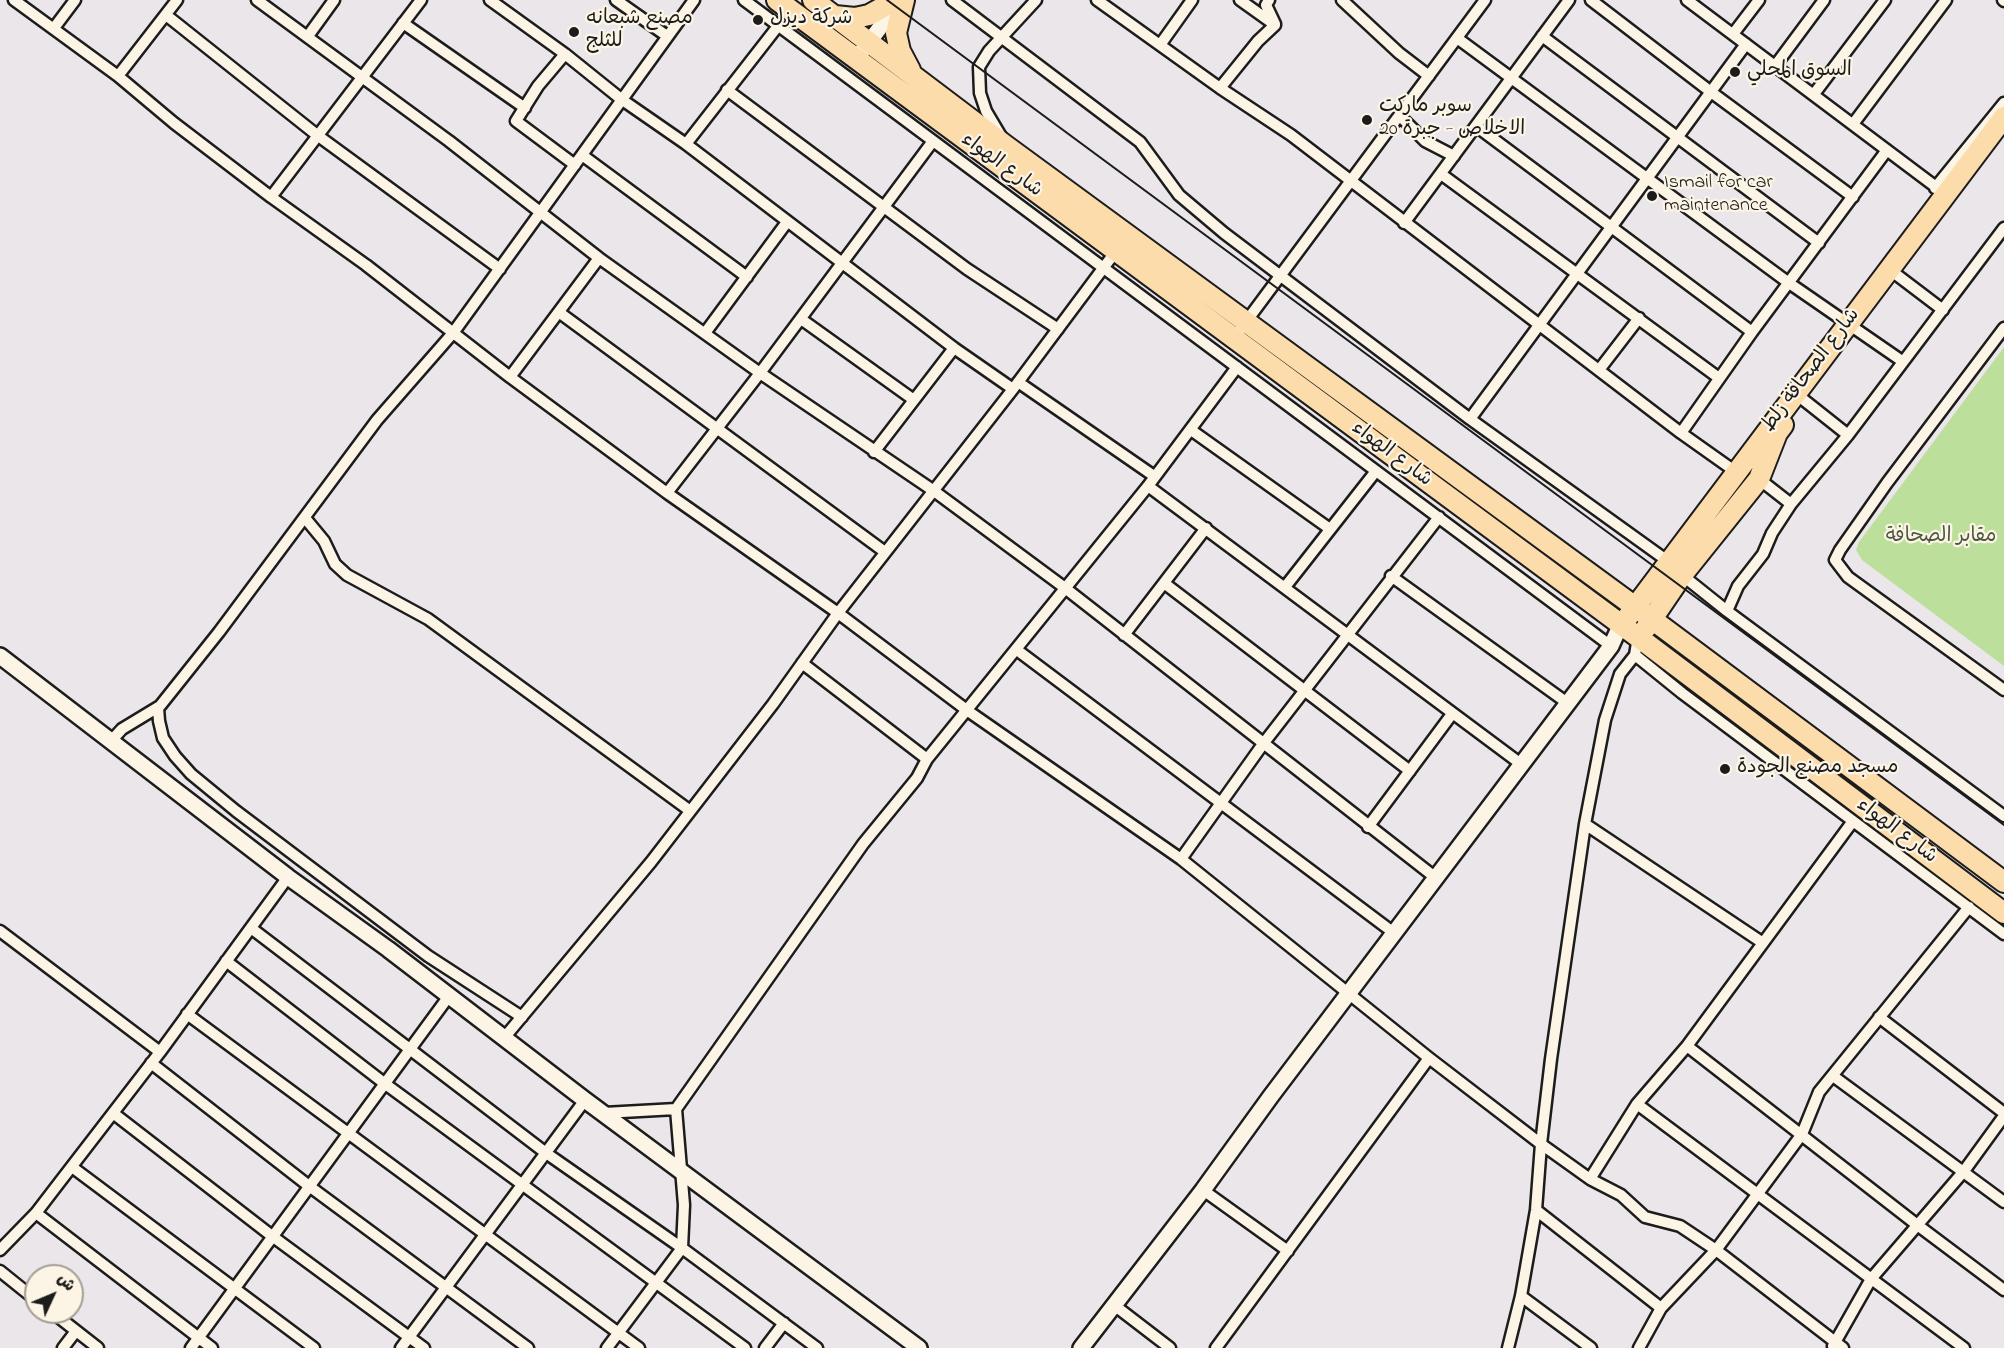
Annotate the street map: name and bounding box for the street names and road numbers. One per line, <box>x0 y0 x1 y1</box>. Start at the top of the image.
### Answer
street label: شارع الهواء <box>956 128 1046 204</box>
street label: شارع الصحافة زلط <box>1758 304 1866 438</box>
street label: شارع الهواء <box>1346 417 1436 493</box>
street label: شارع الهواء <box>1851 794 1941 870</box>

